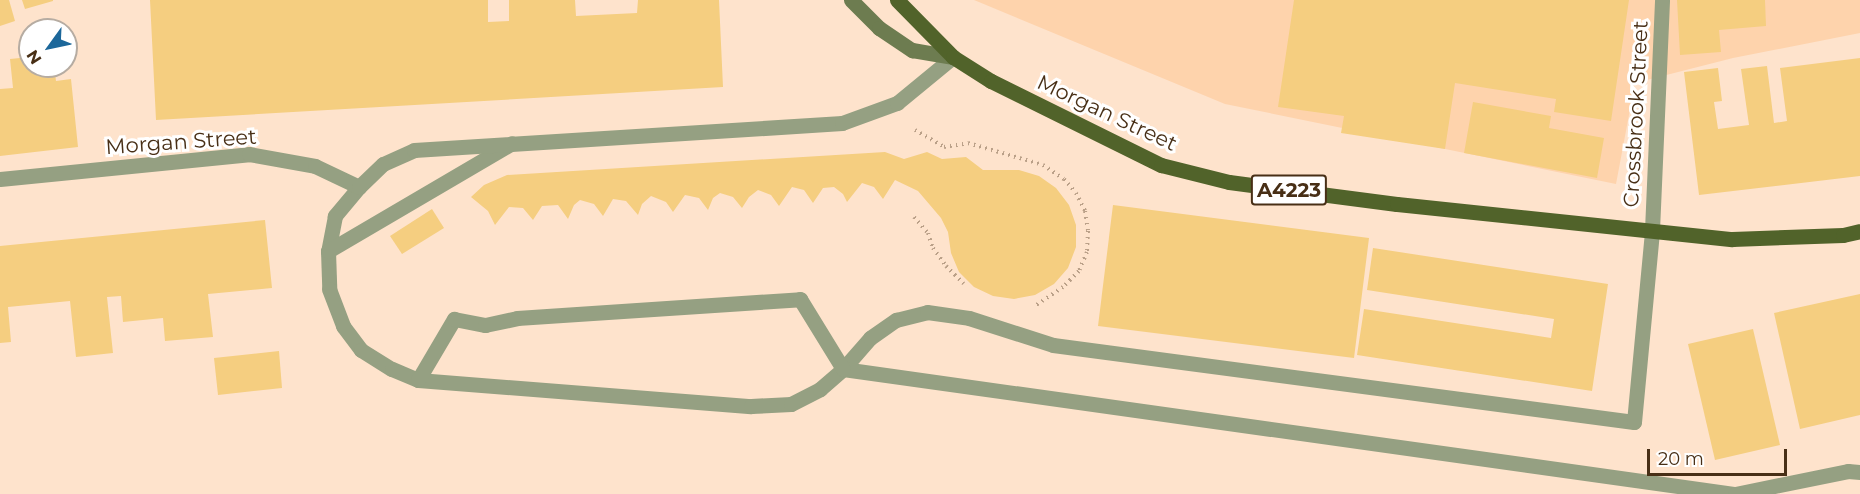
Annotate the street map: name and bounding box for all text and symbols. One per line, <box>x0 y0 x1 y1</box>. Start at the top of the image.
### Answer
north arrow <box>18 18 78 78</box>
street label: Crossbrook Street <box>1619 20 1653 208</box>
text: N <box>23 46 46 68</box>
street label: Morgan Street <box>1033 70 1181 156</box>
street label: Morgan Street <box>105 124 257 160</box>
road number: A4223 <box>1250 173 1328 207</box>
scale bar <box>1650 437 1790 475</box>
text: 20 m <box>1658 448 1704 470</box>

